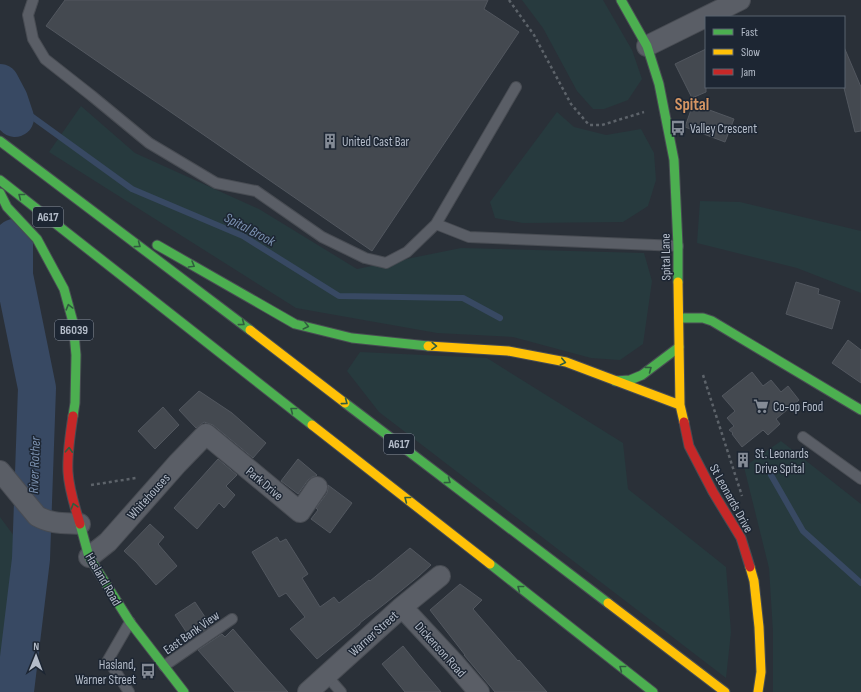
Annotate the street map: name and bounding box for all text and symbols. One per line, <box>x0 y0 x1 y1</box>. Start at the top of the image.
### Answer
legend <box>705 16 845 88</box>
text: Fast <box>741 25 758 40</box>
text: Slow <box>741 45 760 60</box>
text: Jam <box>740 65 756 80</box>
district label: Spital <box>675 95 709 115</box>
bus stop icon: Valley Crescent <box>669 119 687 137</box>
place label: Valley Crescent <box>690 121 757 137</box>
building icon: United Cast Bar <box>321 132 339 150</box>
place label: United Cast Bar <box>342 134 410 150</box>
one-way arrow <box>19 194 26 201</box>
road number: A617 <box>33 207 63 227</box>
water label: Spital Brook <box>221 209 279 250</box>
street label: Spital Lane <box>658 233 674 281</box>
one-way arrow <box>133 240 140 247</box>
one-way arrow <box>188 260 195 267</box>
one-way arrow <box>65 304 74 311</box>
one-way arrow <box>237 318 244 325</box>
road number: B6039 <box>55 320 93 340</box>
one-way arrow <box>302 322 309 330</box>
one-way arrow <box>431 342 437 351</box>
one-way arrow <box>559 357 566 365</box>
one-way arrow <box>645 367 652 374</box>
one-way arrow <box>340 397 347 404</box>
supermarket icon: Co-op Food <box>752 397 770 415</box>
place label: Co-op Food <box>773 399 823 415</box>
one-way arrow <box>291 408 298 415</box>
road number: A617 <box>384 434 414 454</box>
water label: River Rother <box>25 435 44 494</box>
place label: St. Leonards Drive Spital <box>755 446 809 477</box>
one-way arrow <box>64 447 73 453</box>
building icon: St. Leonards Drive Spital <box>734 451 752 469</box>
street label: St Leonards Drive <box>706 461 757 536</box>
street label: Park Drive <box>242 464 286 504</box>
street label: Whitehouses <box>124 470 174 523</box>
one-way arrow <box>444 476 451 483</box>
one-way arrow <box>404 497 411 504</box>
one-way arrow <box>70 503 79 510</box>
street label: Hasland Road <box>82 550 125 609</box>
one-way arrow <box>517 585 524 592</box>
street label: East Bank View <box>160 607 223 658</box>
street label: Warner Street <box>346 607 402 660</box>
street label: Dickenson Road <box>411 619 469 681</box>
north arrow <box>16 636 56 676</box>
text: N <box>33 640 39 653</box>
place label: Hasland, Warner Street <box>75 657 136 688</box>
bus stop icon: Hasland, Warner Street <box>139 662 157 680</box>
one-way arrow <box>620 666 627 673</box>

